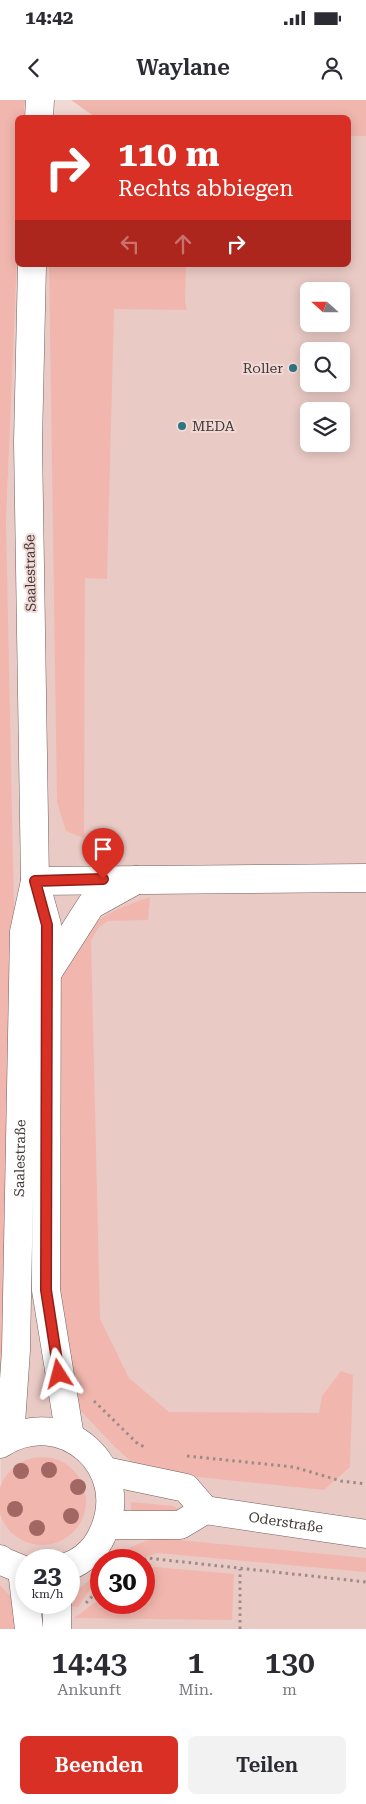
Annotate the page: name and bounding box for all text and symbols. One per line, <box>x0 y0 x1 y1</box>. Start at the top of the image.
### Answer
text: 14:42 <box>25 6 74 29</box>
icon: back <box>20 54 48 82</box>
icon: person <box>318 54 346 82</box>
text: Waylane <box>136 55 230 80</box>
text: 110 m <box>118 134 219 175</box>
icon: right <box>35 135 100 200</box>
text: Rechts abbiegen <box>118 176 293 201</box>
icon: left <box>116 230 144 258</box>
icon: ahead <box>169 230 197 258</box>
icon: right <box>222 230 250 258</box>
north arrow <box>300 282 350 332</box>
map controls <box>300 282 350 452</box>
button: search <box>300 342 350 392</box>
place label: Roller <box>243 360 283 376</box>
marker: Roller <box>287 362 299 374</box>
button: layers <box>300 402 350 452</box>
place label: MEDA <box>192 418 235 434</box>
marker: MEDA <box>176 420 188 432</box>
street label: Saalestraße <box>21 534 39 612</box>
pin <box>82 828 124 879</box>
icon: arrive <box>89 835 117 863</box>
street label: Saalestraße <box>11 1119 28 1197</box>
position arrow <box>32 1347 84 1399</box>
street label: Oderstraße <box>248 1509 325 1536</box>
speed limit sign: 30 <box>90 1549 155 1614</box>
text: 23 <box>33 1561 62 1590</box>
text: km/h <box>31 1587 64 1601</box>
text: 14:43 <box>51 1645 127 1680</box>
text: 1 <box>187 1645 204 1680</box>
text: 130 <box>264 1645 315 1680</box>
text: Ankunft <box>57 1680 121 1699</box>
text: Min. <box>178 1680 213 1699</box>
text: m <box>282 1680 297 1699</box>
button: Beenden <box>20 1736 178 1794</box>
button: Teilen <box>188 1736 346 1794</box>

